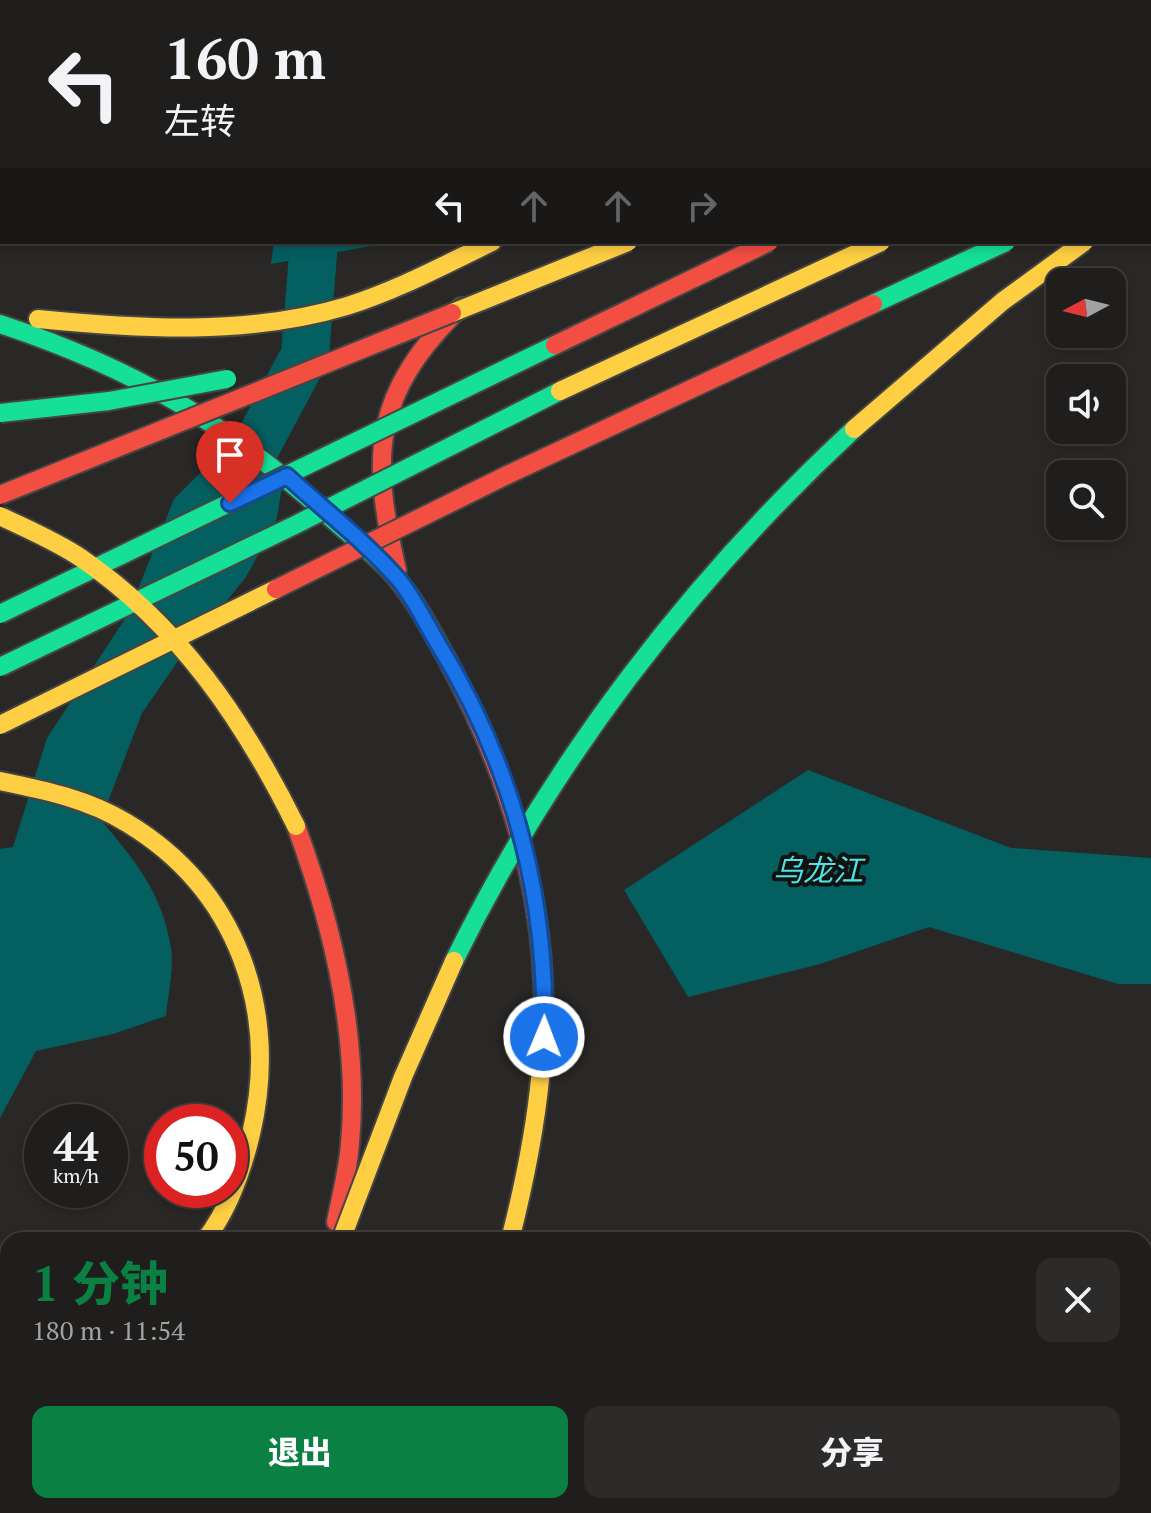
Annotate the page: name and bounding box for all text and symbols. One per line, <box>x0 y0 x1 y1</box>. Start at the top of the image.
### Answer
text: 160 m <box>164 21 326 95</box>
icon: left <box>32 32 136 136</box>
text: 左转 <box>164 97 236 144</box>
icon: left <box>428 184 472 228</box>
icon: ahead <box>512 184 556 228</box>
icon: ahead <box>596 184 640 228</box>
icon: right <box>680 184 724 228</box>
north arrow <box>1046 268 1126 348</box>
map controls <box>1046 268 1126 540</box>
button: sound <box>1046 364 1126 444</box>
pin <box>196 421 264 503</box>
icon: arrive <box>208 433 252 477</box>
button: search <box>1046 460 1126 540</box>
water label: 乌龙江 <box>773 850 866 890</box>
position arrow <box>502 995 586 1079</box>
speed limit sign: 50 <box>144 1104 248 1208</box>
text: 44 <box>53 1119 99 1172</box>
text: km/h <box>53 1162 99 1189</box>
text: 1 分钟 <box>32 1251 168 1315</box>
button: close <box>1036 1258 1120 1342</box>
text: 180 m · 11:54 <box>32 1313 185 1347</box>
button: 退出 <box>32 1406 568 1498</box>
button: 分享 <box>584 1406 1120 1498</box>

